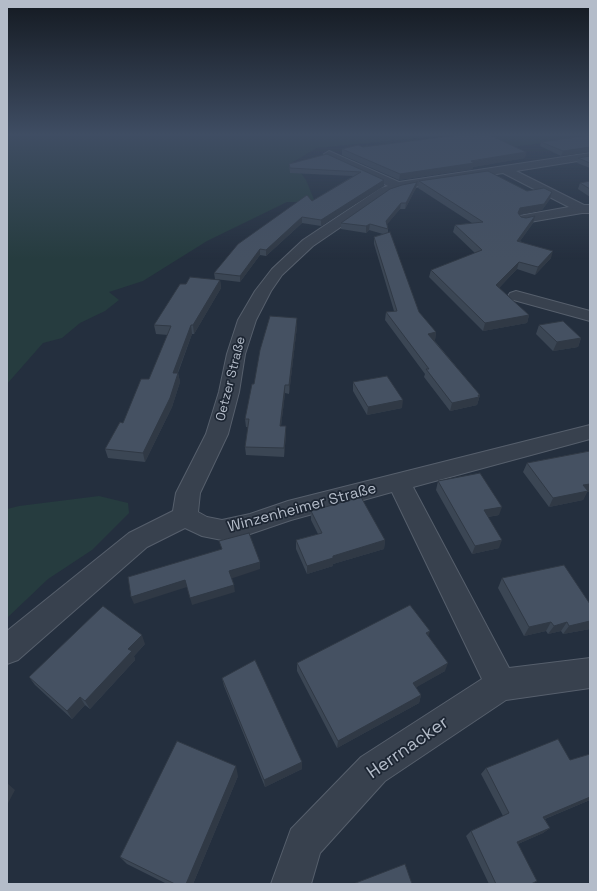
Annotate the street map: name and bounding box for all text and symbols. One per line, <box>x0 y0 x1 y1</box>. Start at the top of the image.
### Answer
street label: Oetzer Straße <box>213 335 249 423</box>
street label: Winzenheimer Straße <box>226 479 378 537</box>
street label: Herrnacker <box>363 712 453 784</box>

